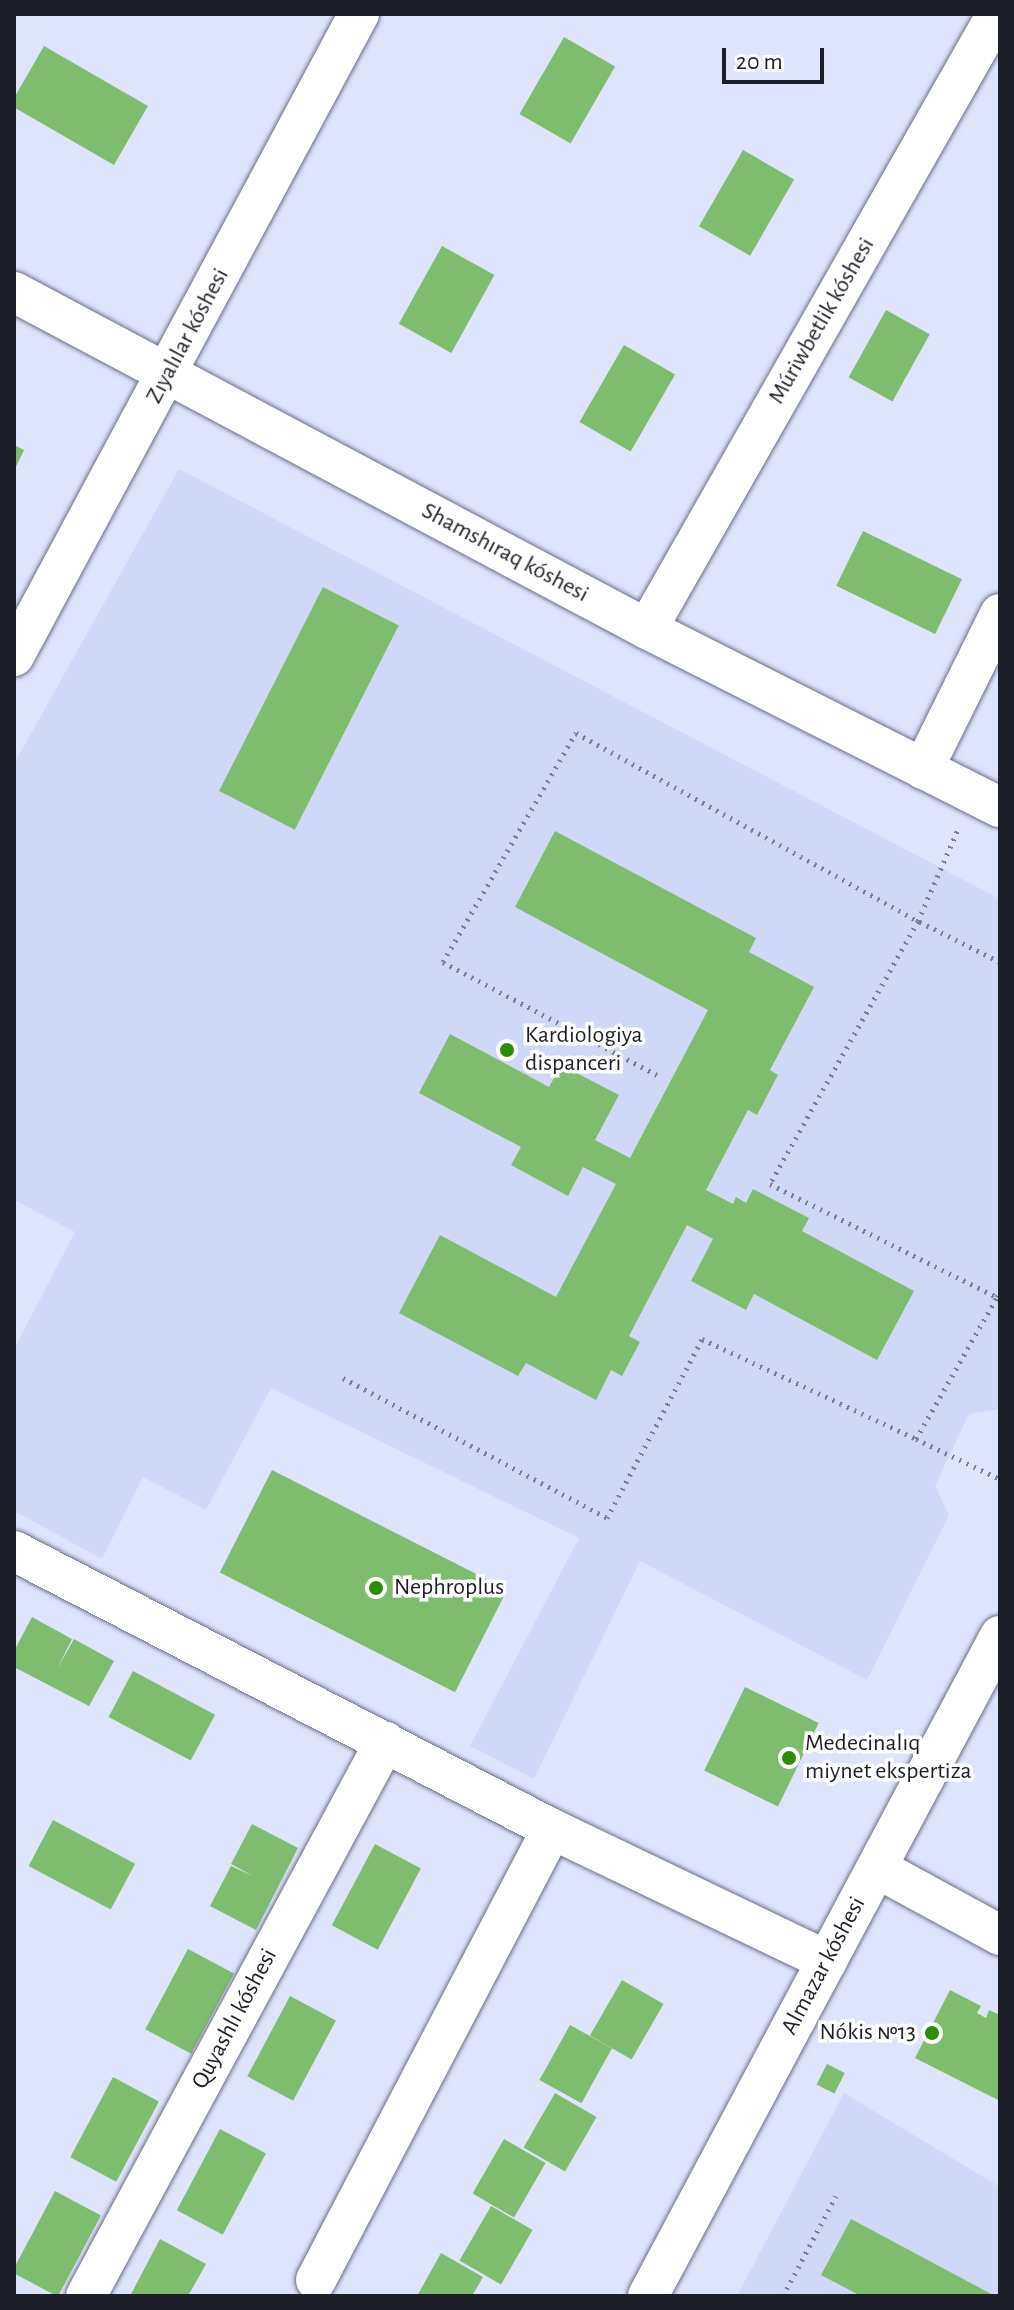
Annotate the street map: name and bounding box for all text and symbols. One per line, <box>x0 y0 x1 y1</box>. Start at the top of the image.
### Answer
scale bar <box>726 32 828 82</box>
text: 20 m <box>736 50 783 74</box>
street label: Múriwbetlik kóshesi <box>763 233 881 409</box>
street label: Zıyalılar kóshesi <box>140 263 236 409</box>
street label: Shamshıraq kóshesi <box>417 497 593 609</box>
place label: Kardiologiya dispanceri <box>525 1022 643 1078</box>
marker: Kardiologiya dispanceri <box>496 1039 518 1061</box>
place label: Nephroplus <box>394 1574 504 1602</box>
marker: Nephroplus <box>365 1577 387 1599</box>
place label: Medecinalıq miynet ekspertiza <box>805 1730 972 1786</box>
marker: Medecinalıq miynet ekspertiza <box>780 1749 798 1767</box>
street label: Almazar kóshesi <box>776 1892 872 2040</box>
street label: Quyashlı kóshesi <box>186 1944 284 2094</box>
place label: Nókis №13 <box>820 2019 916 2047</box>
marker: Nókis №13 <box>923 2024 941 2042</box>

